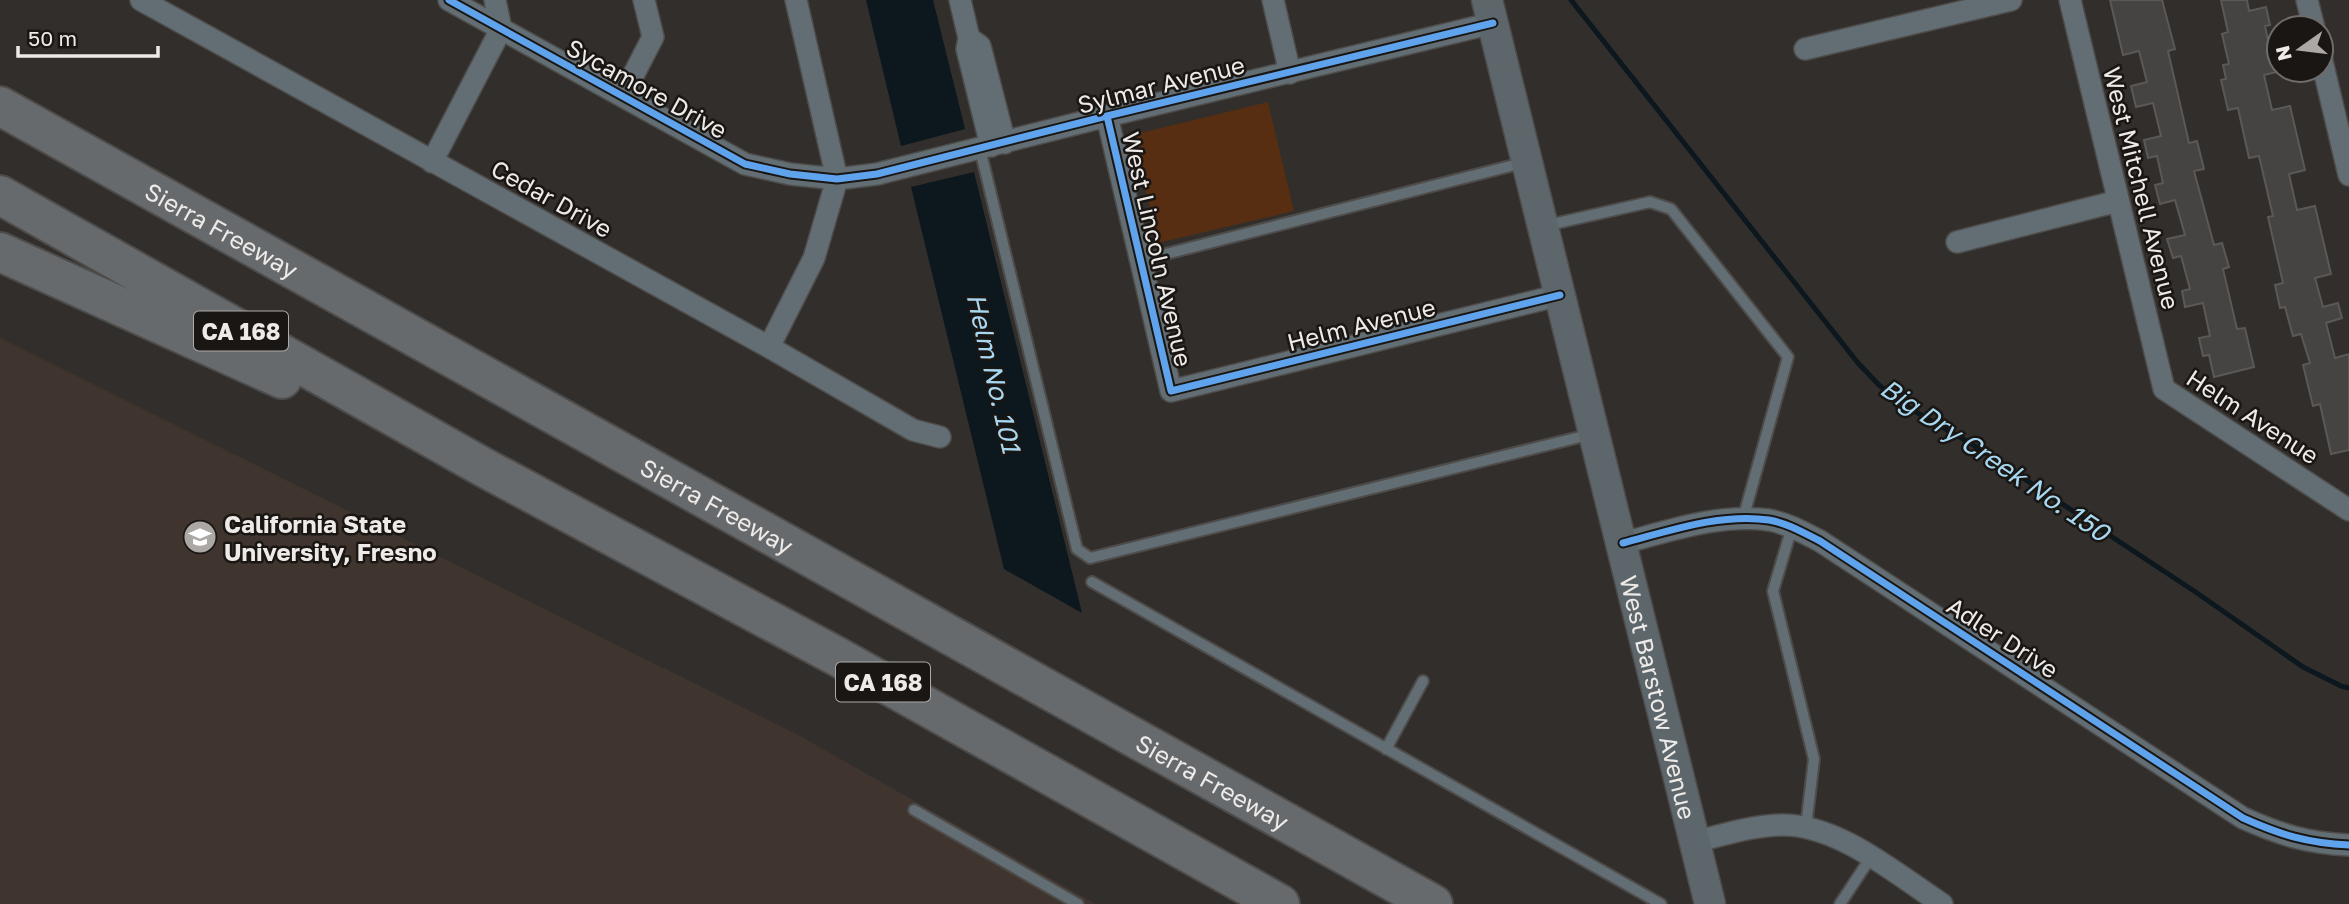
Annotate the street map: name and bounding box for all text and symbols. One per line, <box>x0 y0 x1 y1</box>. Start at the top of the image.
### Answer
scale bar <box>18 14 158 58</box>
north arrow <box>2265 14 2335 84</box>
text: 50 m <box>28 25 77 51</box>
street label: Sycamore Drive <box>562 32 732 144</box>
text: N <box>2270 43 2296 63</box>
street label: Sylmar Avenue <box>1074 49 1248 119</box>
street label: West Mitchell Avenue <box>2098 64 2186 312</box>
street label: West Lincoln Avenue <box>1117 129 1199 369</box>
street label: Cedar Drive <box>487 153 617 243</box>
street label: Sierra Freeway <box>140 175 303 284</box>
water label: Helm No. 101 <box>961 290 1028 456</box>
street label: Helm Avenue <box>1284 292 1438 356</box>
road number: CA 168 <box>194 312 288 350</box>
street label: Helm Avenue <box>2181 362 2325 470</box>
water label: Big Dry Creek No. 150 <box>1875 372 2117 549</box>
street label: Sierra Freeway <box>636 451 799 560</box>
place label: California State University, Fresno <box>224 509 437 566</box>
school or university icon: California State University, Fresno <box>181 518 219 556</box>
street label: West Barstow Avenue <box>1615 572 1703 822</box>
street label: Adler Drive <box>1942 590 2064 684</box>
road number: CA 168 <box>836 662 930 702</box>
street label: Sierra Freeway <box>1131 727 1294 835</box>

